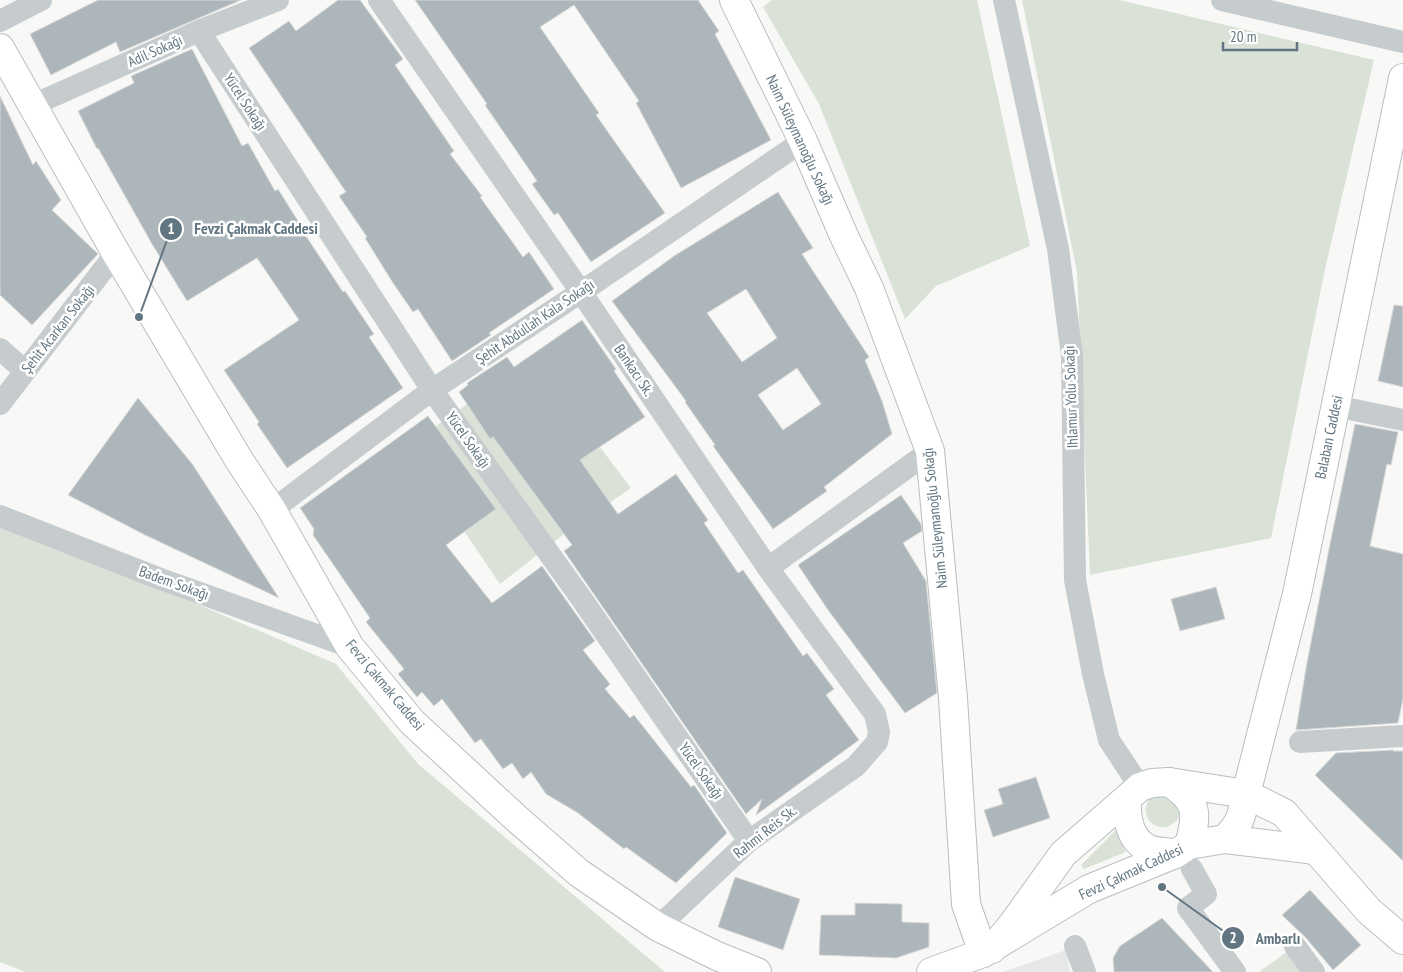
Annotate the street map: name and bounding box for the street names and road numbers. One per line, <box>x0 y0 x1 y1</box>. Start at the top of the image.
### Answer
street label: Adil Sokağı <box>124 30 185 71</box>
street label: Yücel Sokağı <box>220 69 271 134</box>
street label: Naim Süleymanoğlu Sokağı <box>762 72 839 208</box>
street label: Şehit Abdullah Kala Sokağı <box>472 275 598 368</box>
street label: Şehit Acarkan Sokağı <box>17 280 98 377</box>
street label: Bankacı Sk. <box>610 340 659 399</box>
street label: Ihlamur Yolu Sokağı <box>1059 345 1082 449</box>
street label: Balaban Caddesi <box>1310 393 1347 480</box>
street label: Yücel Sokağı <box>442 408 495 472</box>
street label: Naim Süleymanoğlu Sokağı <box>918 447 951 589</box>
street label: Badem Sokağı <box>137 561 212 604</box>
street label: Fevzi Çakmak Caddesi <box>342 635 429 734</box>
street label: Yücel Sokağı <box>675 739 728 803</box>
street label: Rahmi Reis Sk. <box>729 801 800 862</box>
street label: Fevzi Çakmak Caddesi <box>1076 839 1186 904</box>

